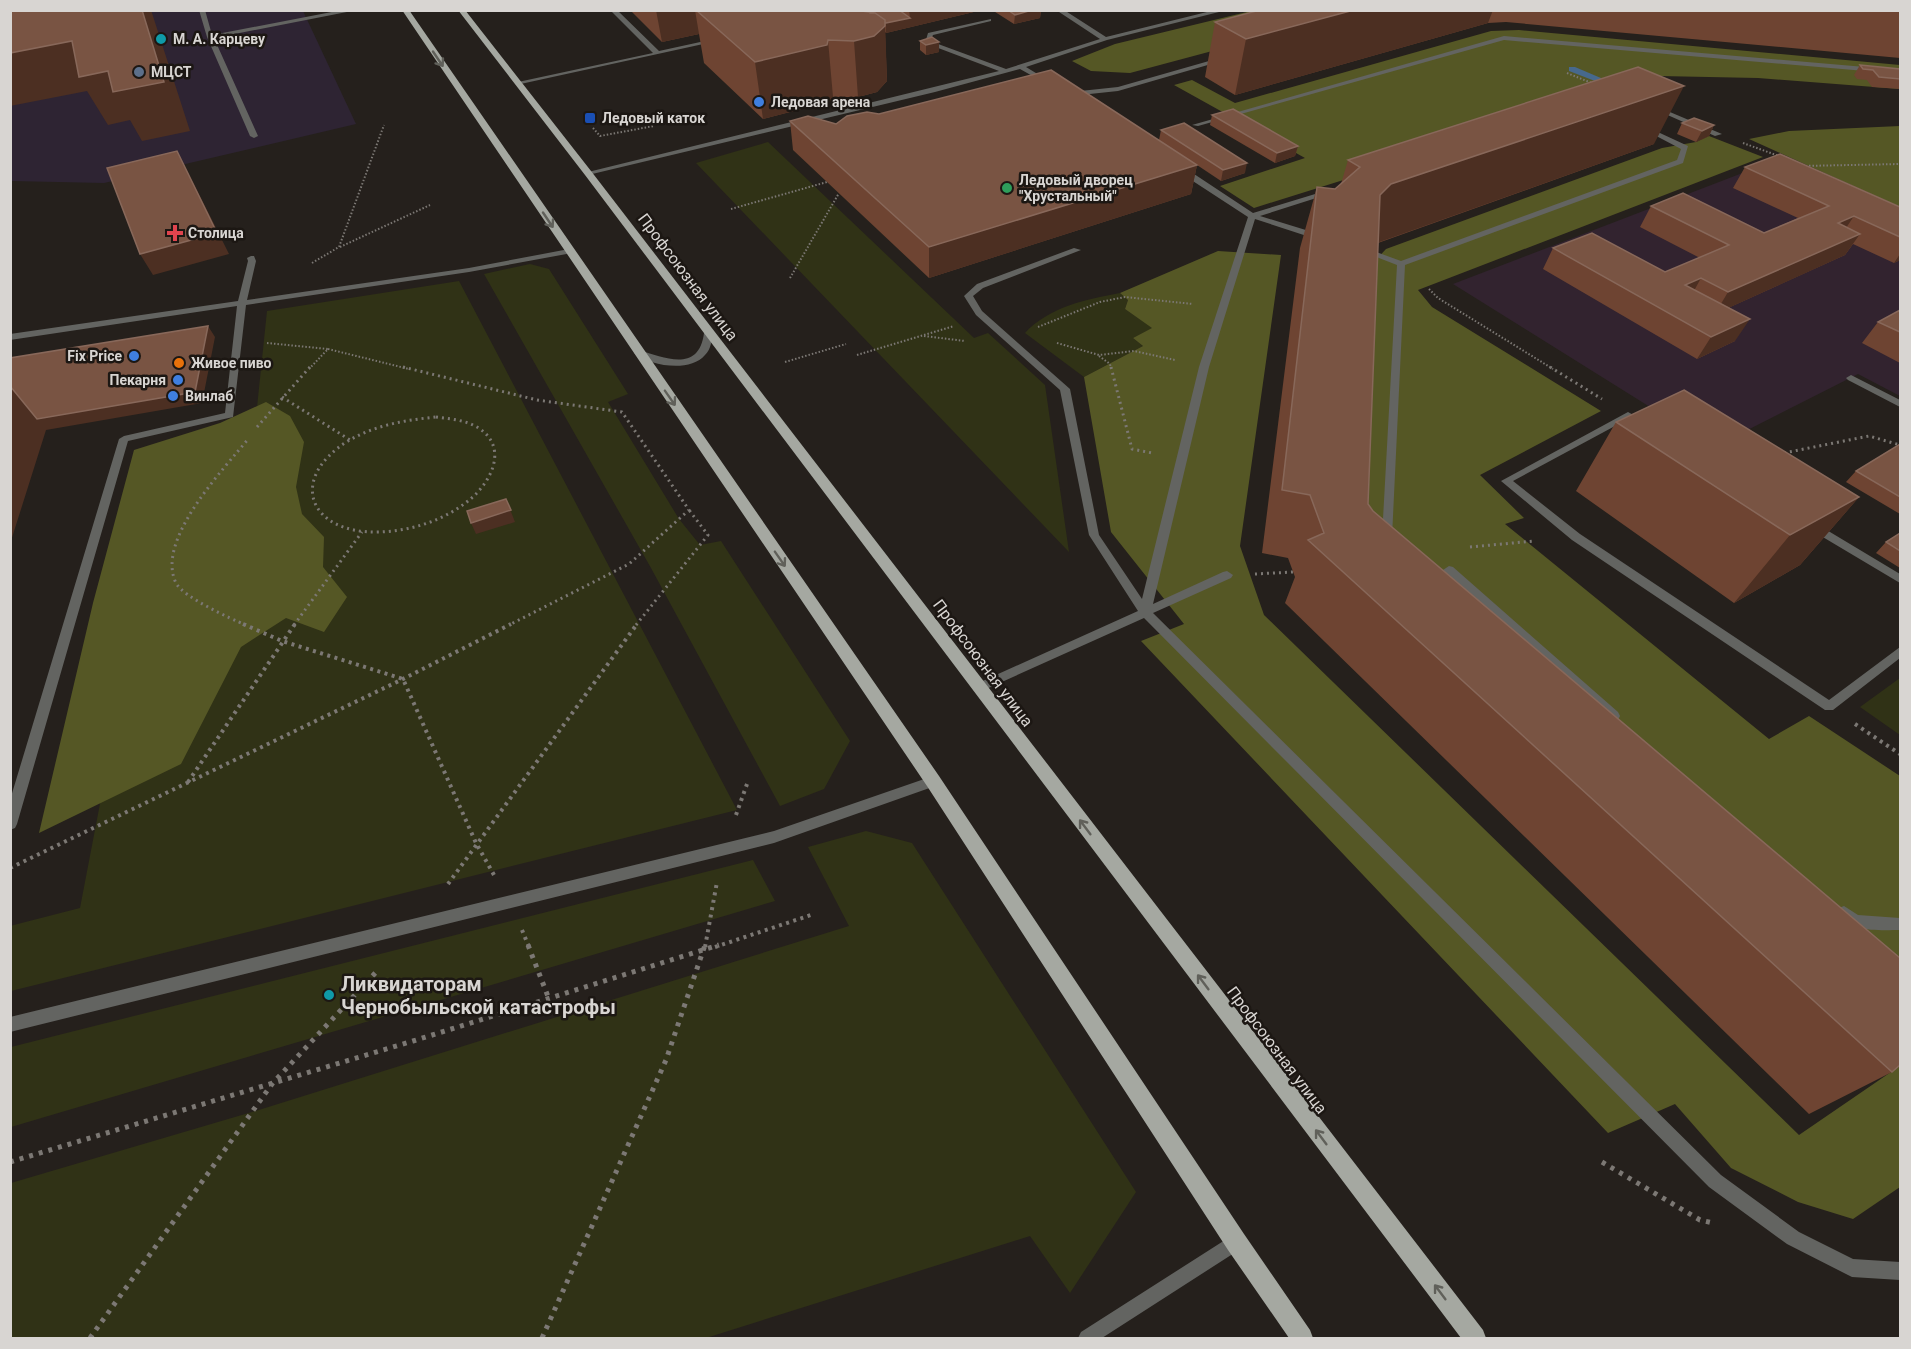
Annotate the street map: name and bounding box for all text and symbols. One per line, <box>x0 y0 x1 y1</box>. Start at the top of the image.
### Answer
place label: М. А. Карцеву <box>173 31 266 47</box>
marker: М. А. Карцеву <box>154 32 168 46</box>
one-way arrow <box>432 50 444 66</box>
place label: МЦСТ <box>151 64 192 80</box>
marker: МЦСТ <box>132 65 146 79</box>
place label: Ледовая арена <box>771 94 871 110</box>
marker: Ледовая арена <box>752 95 766 109</box>
place label: Ледовый каток <box>602 110 705 126</box>
marker: Ледовый каток <box>583 111 597 125</box>
place label: Ледовый дворец "Хрустальный" <box>1019 172 1133 204</box>
marker: Ледовый дворец "Хрустальный" <box>1000 181 1014 195</box>
street label: Профсоюзная улица <box>634 210 742 344</box>
one-way arrow <box>542 211 554 227</box>
marker: Столица <box>166 224 184 242</box>
place label: Столица <box>188 225 244 241</box>
place label: Fix Price <box>67 348 122 364</box>
marker: Fix Price <box>127 349 141 363</box>
place label: Живое пиво <box>191 355 272 371</box>
marker: Живое пиво <box>172 356 186 370</box>
place label: Пекарня <box>110 372 166 388</box>
marker: Пекарня <box>171 373 185 387</box>
place label: Винлаб <box>185 388 233 404</box>
marker: Винлаб <box>166 389 180 403</box>
one-way arrow <box>664 389 676 406</box>
one-way arrow <box>774 550 786 566</box>
street label: Профсоюзная улица <box>929 596 1037 730</box>
one-way arrow <box>1079 819 1092 835</box>
place label: Ликвидаторам Чернобыльской катастрофы <box>341 972 616 1019</box>
one-way arrow <box>1197 975 1209 991</box>
street label: Профсоюзная улица <box>1223 983 1331 1117</box>
marker: Ликвидаторам Чернобыльской катастрофы <box>322 988 336 1002</box>
one-way arrow <box>1315 1129 1328 1145</box>
one-way arrow <box>1433 1284 1446 1300</box>

